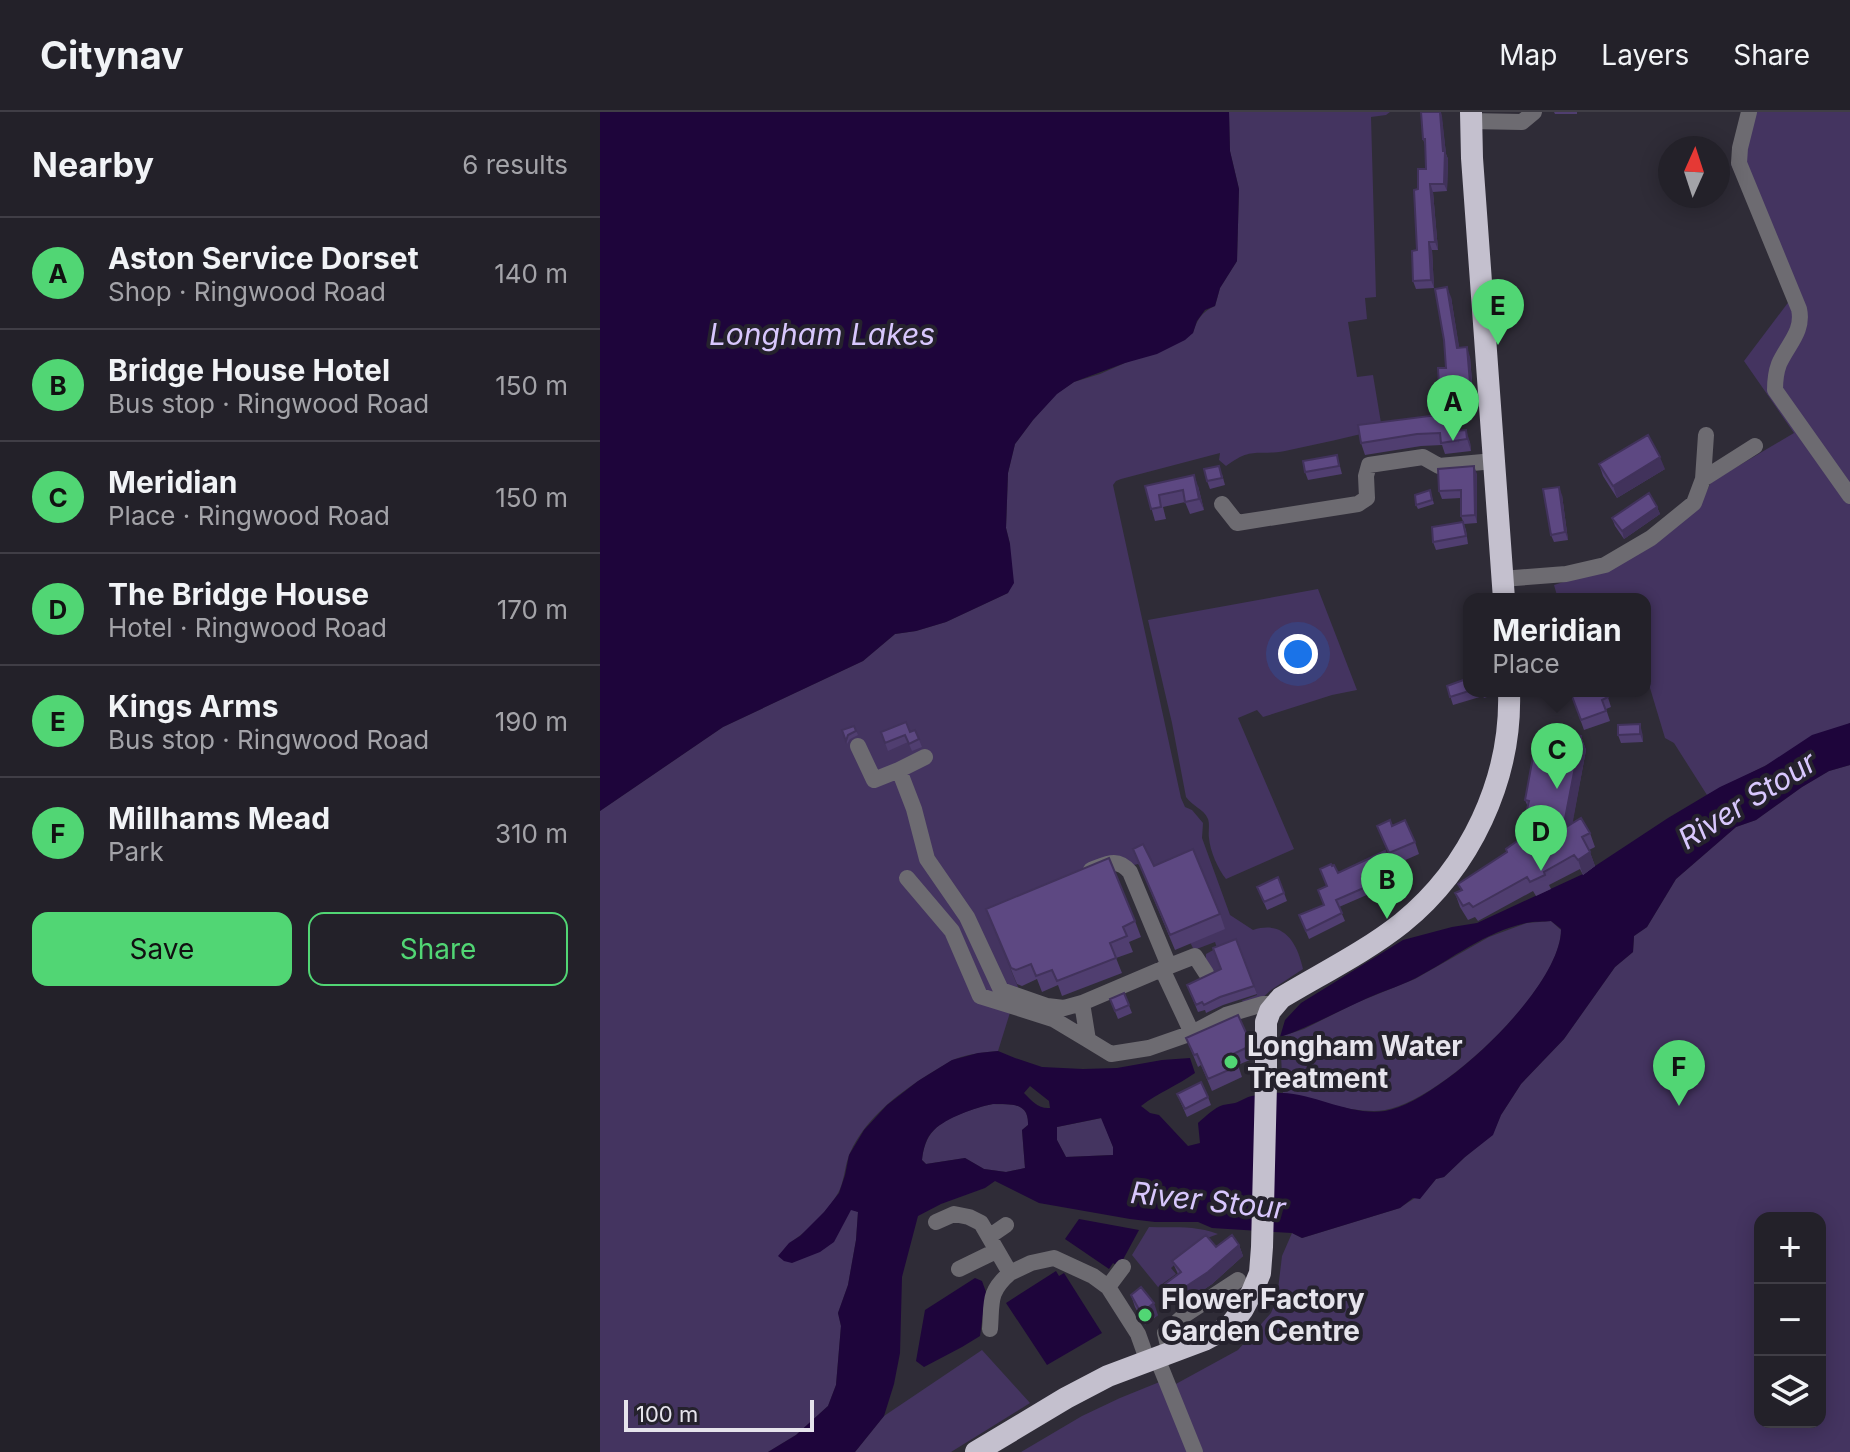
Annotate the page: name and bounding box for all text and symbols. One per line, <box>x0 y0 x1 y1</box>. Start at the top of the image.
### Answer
text: Citynav <box>40 32 184 78</box>
text: Map <box>1499 38 1557 72</box>
text: Layers <box>1601 38 1689 72</box>
text: Share <box>1733 38 1810 72</box>
north arrow <box>1658 136 1730 208</box>
text: Nearby <box>32 144 154 185</box>
text: 6 results <box>462 149 568 180</box>
text: Aston Service Dorset <box>108 240 419 276</box>
text: A <box>48 258 68 289</box>
text: 140 m <box>494 258 568 289</box>
text: Shop · Ringwood Road <box>108 276 386 307</box>
pin: E <box>1472 279 1524 345</box>
water label: Longham Lakes <box>709 316 935 352</box>
text: Bridge House Hotel <box>108 352 390 388</box>
text: B <box>49 370 67 401</box>
text: 150 m <box>495 370 568 401</box>
pin: A <box>1427 375 1479 441</box>
text: Bus stop · Ringwood Road <box>108 388 429 419</box>
text: Meridian <box>108 464 238 500</box>
text: C <box>48 482 68 513</box>
text: 150 m <box>495 482 568 513</box>
text: Place · Ringwood Road <box>108 500 390 531</box>
text: The Bridge House <box>108 576 369 612</box>
popup <box>1463 593 1651 697</box>
text: D <box>49 594 67 625</box>
text: 170 m <box>497 594 568 625</box>
text: Hotel · Ringwood Road <box>108 612 387 643</box>
text: Meridian <box>1492 612 1622 648</box>
your location <box>1278 634 1318 674</box>
text: Place <box>1492 648 1560 679</box>
text: Kings Arms <box>108 688 278 724</box>
text: E <box>50 706 66 737</box>
text: 190 m <box>495 706 568 737</box>
pin: C <box>1531 723 1583 789</box>
text: Bus stop · Ringwood Road <box>108 724 429 755</box>
water label: River Stour <box>1671 743 1823 857</box>
text: Millhams Mead <box>108 800 330 836</box>
pin: D <box>1515 805 1567 871</box>
text: F <box>50 818 66 849</box>
text: 310 m <box>495 818 568 849</box>
text: Park <box>108 836 164 867</box>
pin: B <box>1361 853 1413 919</box>
button: Save <box>32 912 292 986</box>
button: Share <box>308 912 568 986</box>
place label: Longham Water Treatment <box>1247 1029 1463 1095</box>
pin: F <box>1653 1040 1705 1106</box>
marker: Longham Water Treatment <box>1222 1053 1240 1071</box>
water label: River Stour <box>1129 1174 1288 1226</box>
map controls <box>1754 1212 1826 1428</box>
button: + <box>1754 1212 1826 1284</box>
place label: Flower Factory Garden Centre <box>1161 1282 1365 1348</box>
button: − <box>1754 1284 1826 1356</box>
marker: Flower Factory Garden Centre <box>1136 1306 1154 1324</box>
button: layers <box>1754 1356 1826 1428</box>
scale bar <box>624 1396 814 1432</box>
text: 100 m <box>636 1401 698 1427</box>

